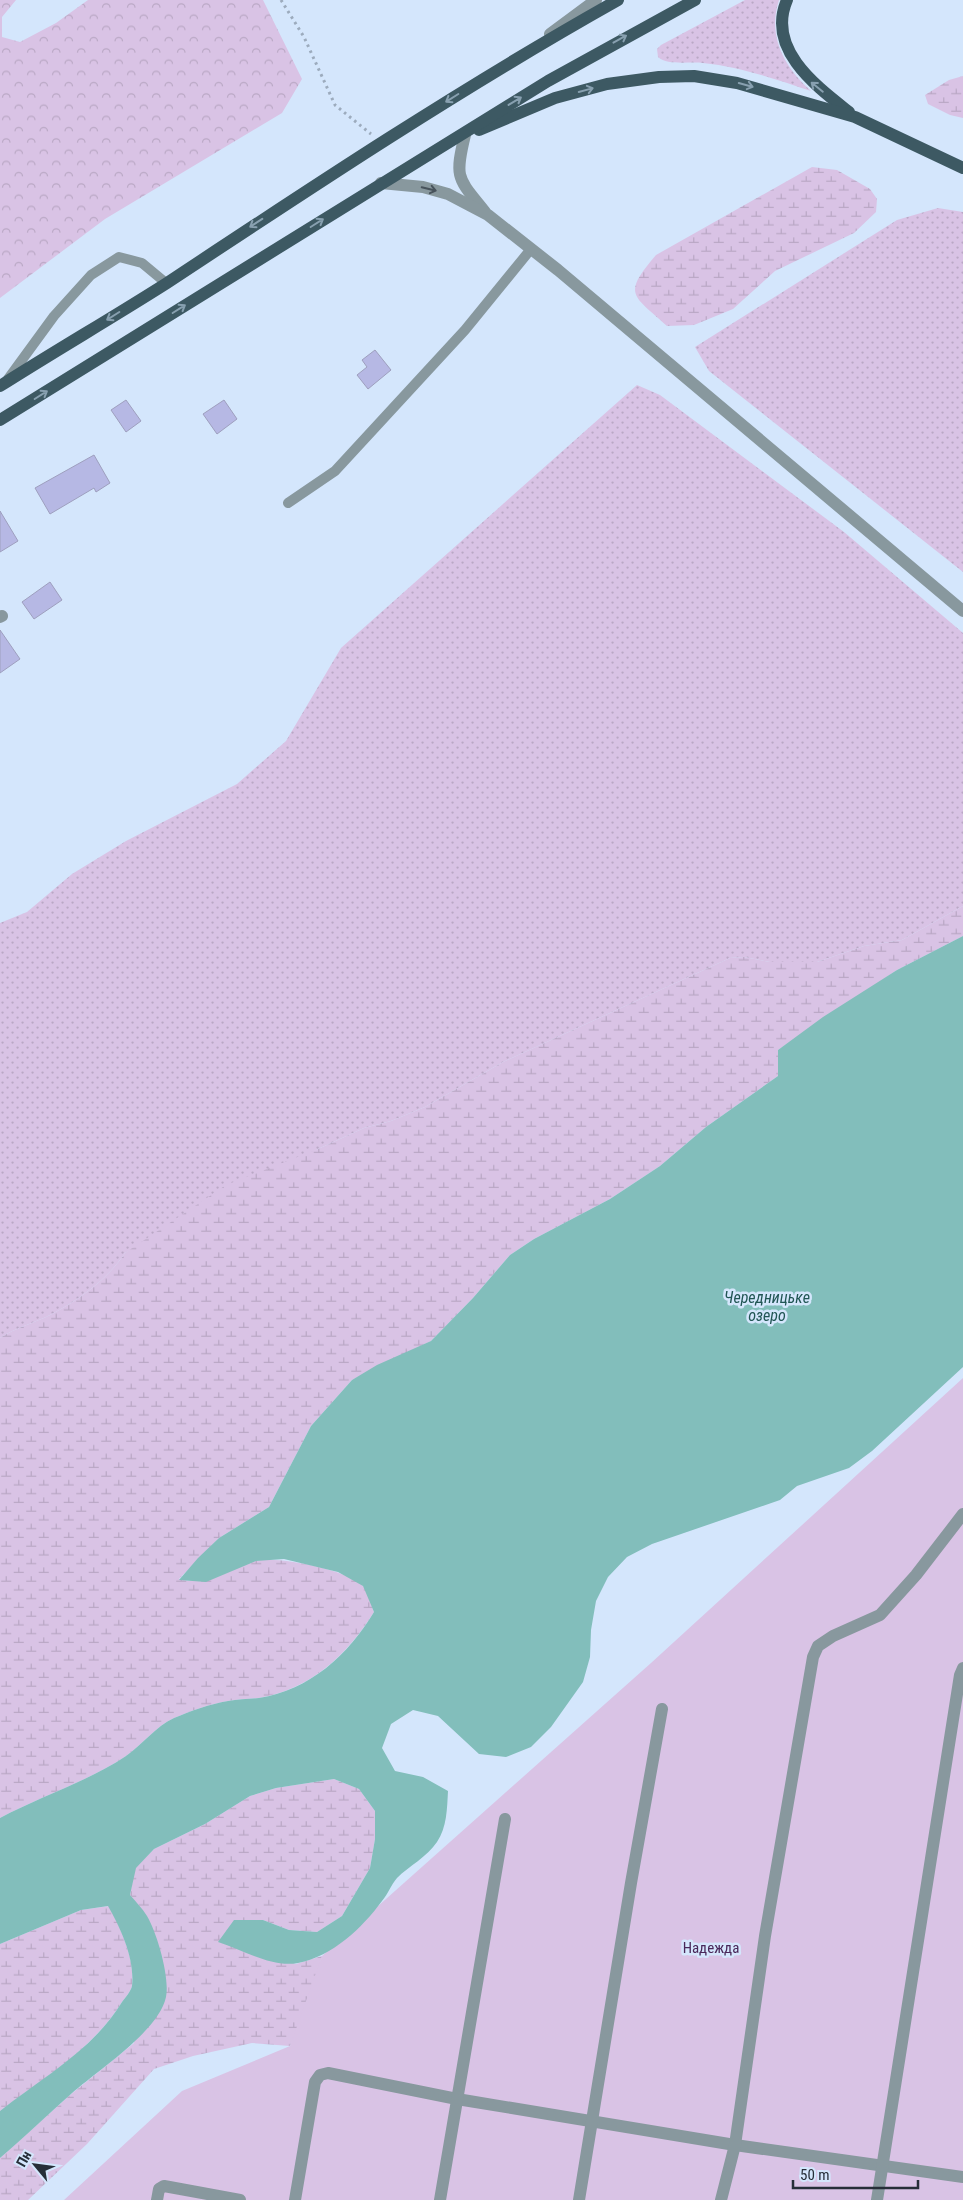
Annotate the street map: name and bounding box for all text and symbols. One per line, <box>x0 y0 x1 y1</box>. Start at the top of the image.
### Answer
one-way arrow <box>613 34 627 44</box>
one-way arrow <box>737 81 753 90</box>
one-way arrow <box>811 81 824 92</box>
one-way arrow <box>577 85 593 94</box>
one-way arrow <box>446 93 460 103</box>
one-way arrow <box>508 95 522 106</box>
one-way arrow <box>421 185 437 194</box>
one-way arrow <box>310 218 324 228</box>
one-way arrow <box>250 219 264 229</box>
one-way arrow <box>172 303 186 313</box>
one-way arrow <box>106 311 120 321</box>
one-way arrow <box>34 389 48 399</box>
water label: Чередницьке озеро <box>724 1288 810 1325</box>
park label: Надежда <box>683 1939 739 1957</box>
north arrow <box>10 2140 60 2190</box>
text: Пн <box>13 2148 34 2169</box>
scale bar <box>793 2158 918 2190</box>
text: 50 m <box>800 2166 830 2184</box>

